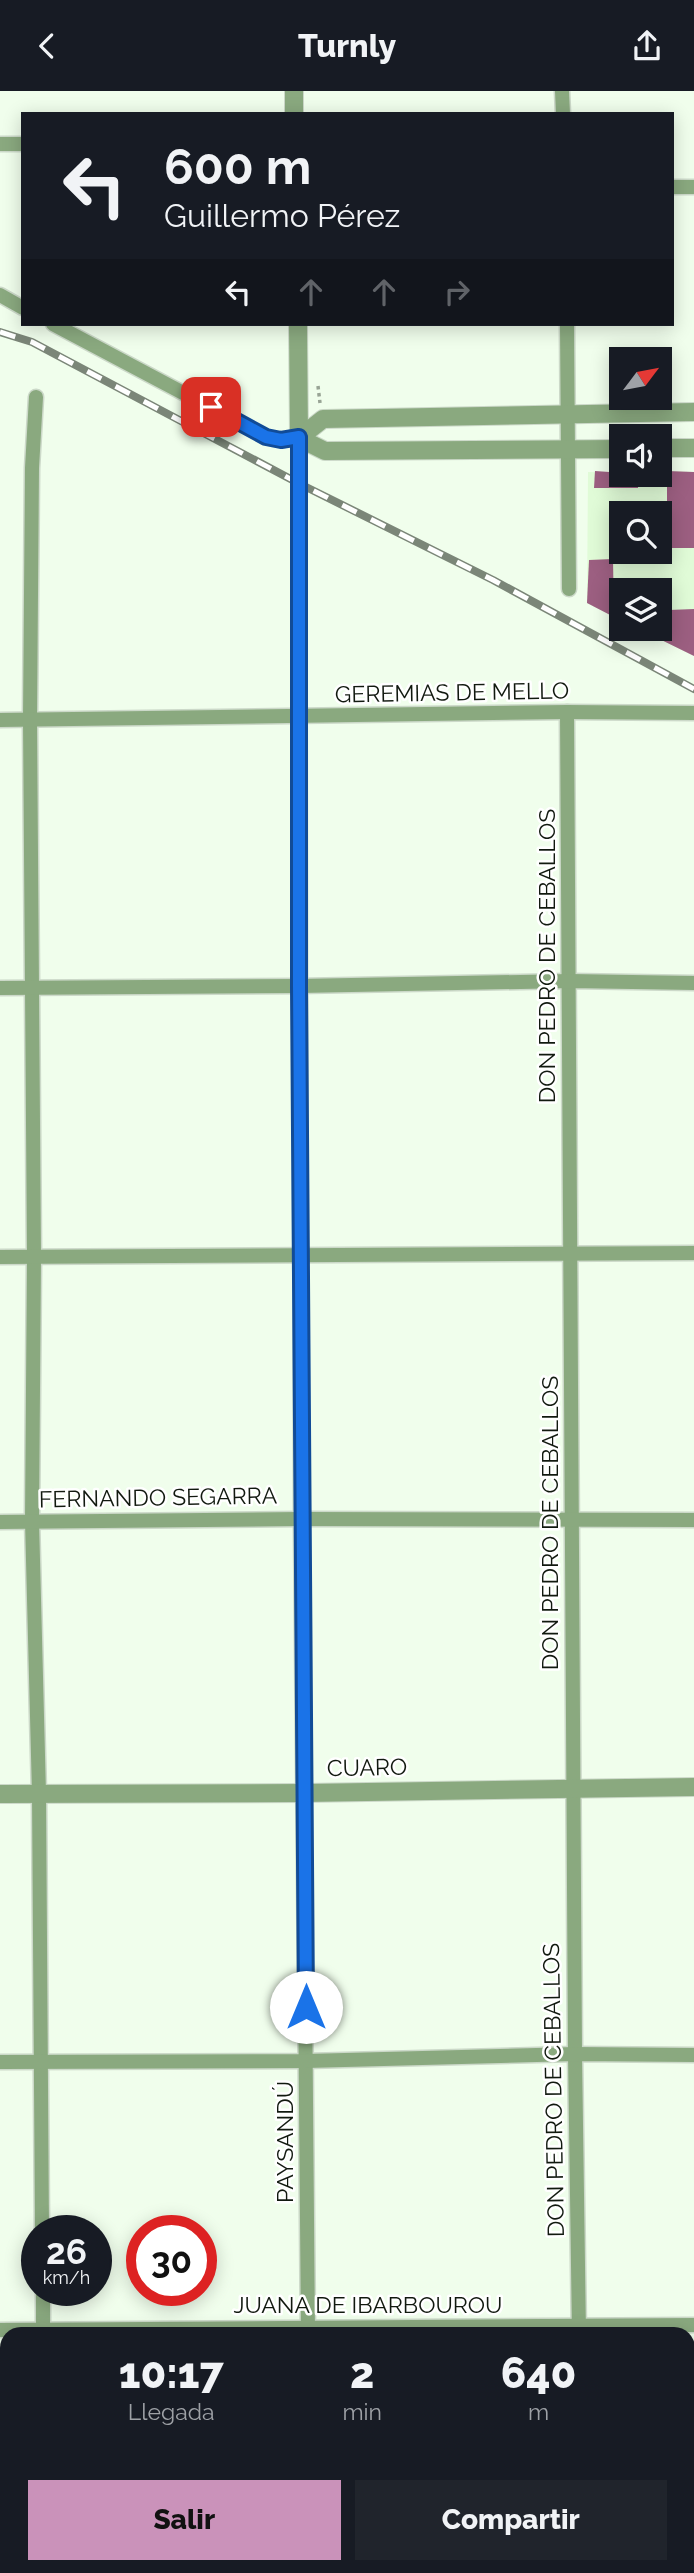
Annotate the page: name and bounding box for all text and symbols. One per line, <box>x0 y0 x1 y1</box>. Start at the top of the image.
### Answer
icon: back <box>28 27 66 65</box>
text: Turnly <box>298 27 396 64</box>
icon: share <box>628 27 666 65</box>
text: 600 m <box>164 138 311 195</box>
icon: left <box>49 140 140 231</box>
text: Guillermo Pérez <box>164 197 400 234</box>
icon: left <box>219 273 257 311</box>
icon: ahead <box>292 273 330 311</box>
icon: ahead <box>365 273 403 311</box>
icon: right <box>438 273 476 311</box>
north arrow <box>609 347 672 409</box>
map controls <box>609 347 672 641</box>
pin <box>181 377 241 437</box>
icon: arrive <box>192 388 230 426</box>
button: sound <box>609 424 672 487</box>
button: search <box>609 501 672 564</box>
button: layers <box>609 578 672 641</box>
street label: GEREMIAS DE MELLO <box>335 676 569 708</box>
street label: DON PEDRO DE CEBALLOS <box>533 809 560 1103</box>
street label: DON PEDRO DE CEBALLOS <box>536 1376 563 1670</box>
street label: FERNANDO SEGARRA <box>39 1481 278 1513</box>
street label: CUARO <box>327 1753 407 1781</box>
street label: DON PEDRO DE CEBALLOS <box>537 1943 569 2237</box>
position arrow <box>269 1970 343 2044</box>
street label: PAYSANDÚ <box>271 2081 298 2203</box>
speed limit sign: 30 <box>126 2215 217 2306</box>
text: 26 <box>46 2231 87 2272</box>
text: km/h <box>43 2267 90 2288</box>
street label: JUANA DE IBARBOUROU <box>234 2291 502 2318</box>
text: 10:17 <box>119 2349 224 2398</box>
text: 2 <box>350 2349 374 2398</box>
text: 640 <box>501 2349 576 2398</box>
text: Llegada <box>128 2398 215 2425</box>
text: min <box>342 2398 382 2425</box>
text: m <box>528 2398 549 2425</box>
button: Salir <box>28 2480 341 2560</box>
button: Compartir <box>355 2480 667 2560</box>

